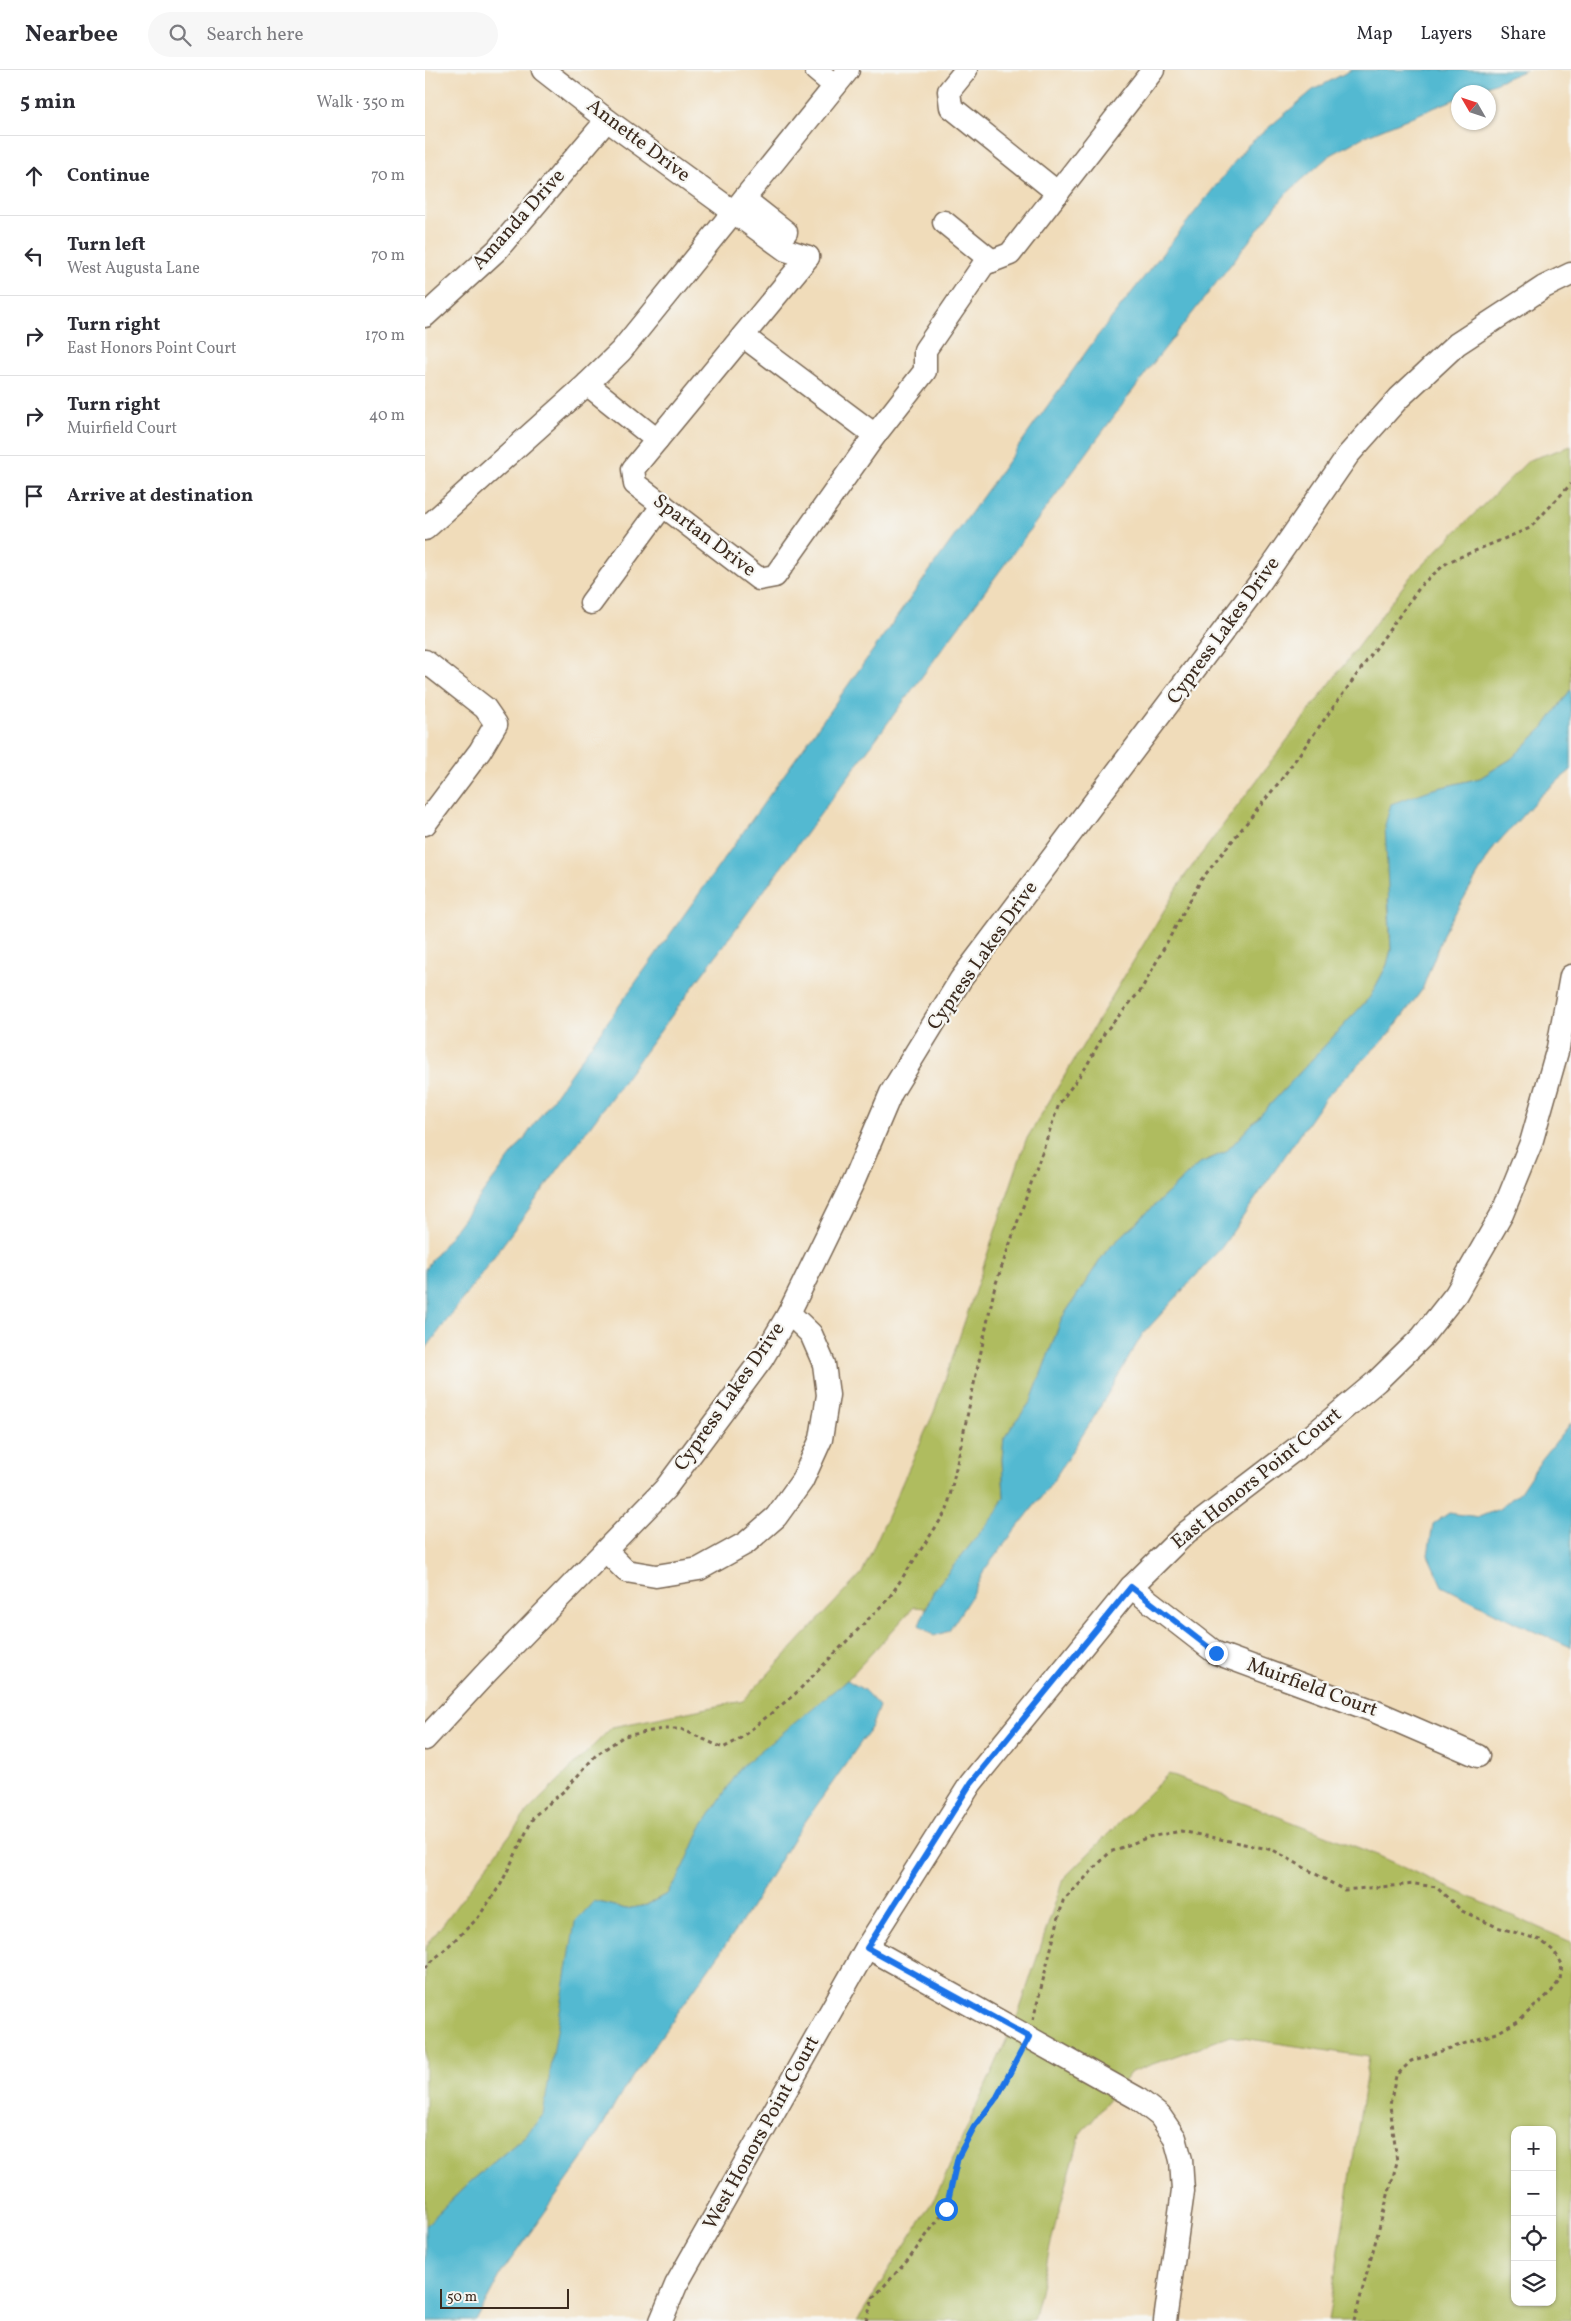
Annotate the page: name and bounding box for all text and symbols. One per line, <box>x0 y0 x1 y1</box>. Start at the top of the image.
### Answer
search box <box>148 12 498 57</box>
text: Nearbee <box>25 18 118 52</box>
icon: search <box>166 21 194 49</box>
text: Search here <box>206 22 303 48</box>
text: Map <box>1356 22 1392 47</box>
text: Layers <box>1420 22 1472 47</box>
text: Share <box>1500 22 1546 47</box>
north arrow <box>1451 85 1496 130</box>
text: 5 min <box>20 88 76 117</box>
text: Walk · 350 m <box>317 92 405 114</box>
street label: Annette Drive <box>580 93 696 189</box>
icon: ahead <box>20 162 48 190</box>
text: Continue <box>67 163 150 189</box>
street label: Amanda Drive <box>466 163 572 277</box>
text: 70 m <box>371 165 405 187</box>
text: Turn left <box>67 232 146 258</box>
icon: left <box>20 242 48 270</box>
text: 70 m <box>371 245 405 267</box>
text: West Augusta Lane <box>67 258 200 280</box>
text: Turn right <box>67 312 160 338</box>
icon: right <box>20 322 48 350</box>
text: 170 m <box>365 325 405 347</box>
text: East Honors Point Court <box>67 338 237 360</box>
text: Turn right <box>67 392 160 418</box>
icon: right <box>20 402 48 430</box>
text: 40 m <box>369 405 405 427</box>
text: Muirfield Court <box>67 418 177 440</box>
icon: arrive <box>20 482 48 510</box>
text: Arrive at destination <box>67 483 253 509</box>
street label: Spartan Drive <box>647 488 761 584</box>
street label: Cypress Lakes Drive <box>1161 552 1287 710</box>
street label: Cypress Lakes Drive <box>921 876 1045 1036</box>
street label: Cypress Lakes Drive <box>668 1317 792 1477</box>
street label: East Honors Point Court <box>1166 1401 1348 1557</box>
route end <box>1205 1642 1228 1665</box>
street label: Muirfield Court <box>1243 1651 1381 1725</box>
street label: West Honors Point Court <box>697 2031 827 2235</box>
map controls <box>1511 2126 1556 2306</box>
button: + <box>1511 2126 1556 2171</box>
button: − <box>1511 2171 1556 2216</box>
route start <box>935 2198 958 2221</box>
button: locate <box>1511 2216 1556 2261</box>
button: layers <box>1511 2261 1556 2306</box>
scale bar <box>440 2286 569 2309</box>
text: 50 m <box>447 2288 477 2307</box>

